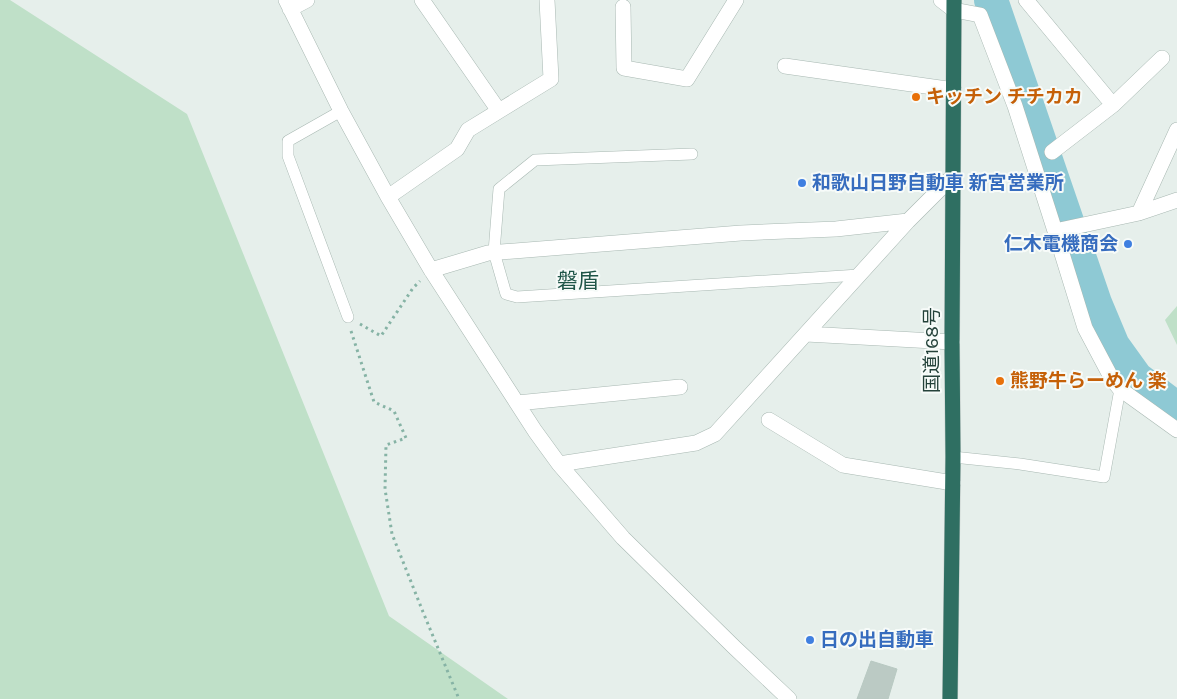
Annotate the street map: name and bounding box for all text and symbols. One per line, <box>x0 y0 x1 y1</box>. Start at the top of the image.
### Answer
place label: キッチン チチカカ <box>926 86 1083 108</box>
marker: キッチン チチカカ <box>910 91 922 103</box>
place label: 和歌山日野自動車 新宮営業所 <box>812 172 1064 194</box>
marker: 和歌山日野自動車 新宮営業所 <box>796 177 808 189</box>
place label: 仁木電機商会 <box>1004 233 1118 255</box>
marker: 仁木電機商会 <box>1122 238 1134 250</box>
district label: 磐盾 <box>557 269 599 293</box>
street label: 国道168号 <box>921 307 943 393</box>
place label: 熊野牛らーめん 楽 <box>1010 370 1167 392</box>
marker: 熊野牛らーめん 楽 <box>994 375 1006 387</box>
place label: 日の出自動車 <box>820 629 934 651</box>
marker: 日の出自動車 <box>804 634 816 646</box>

